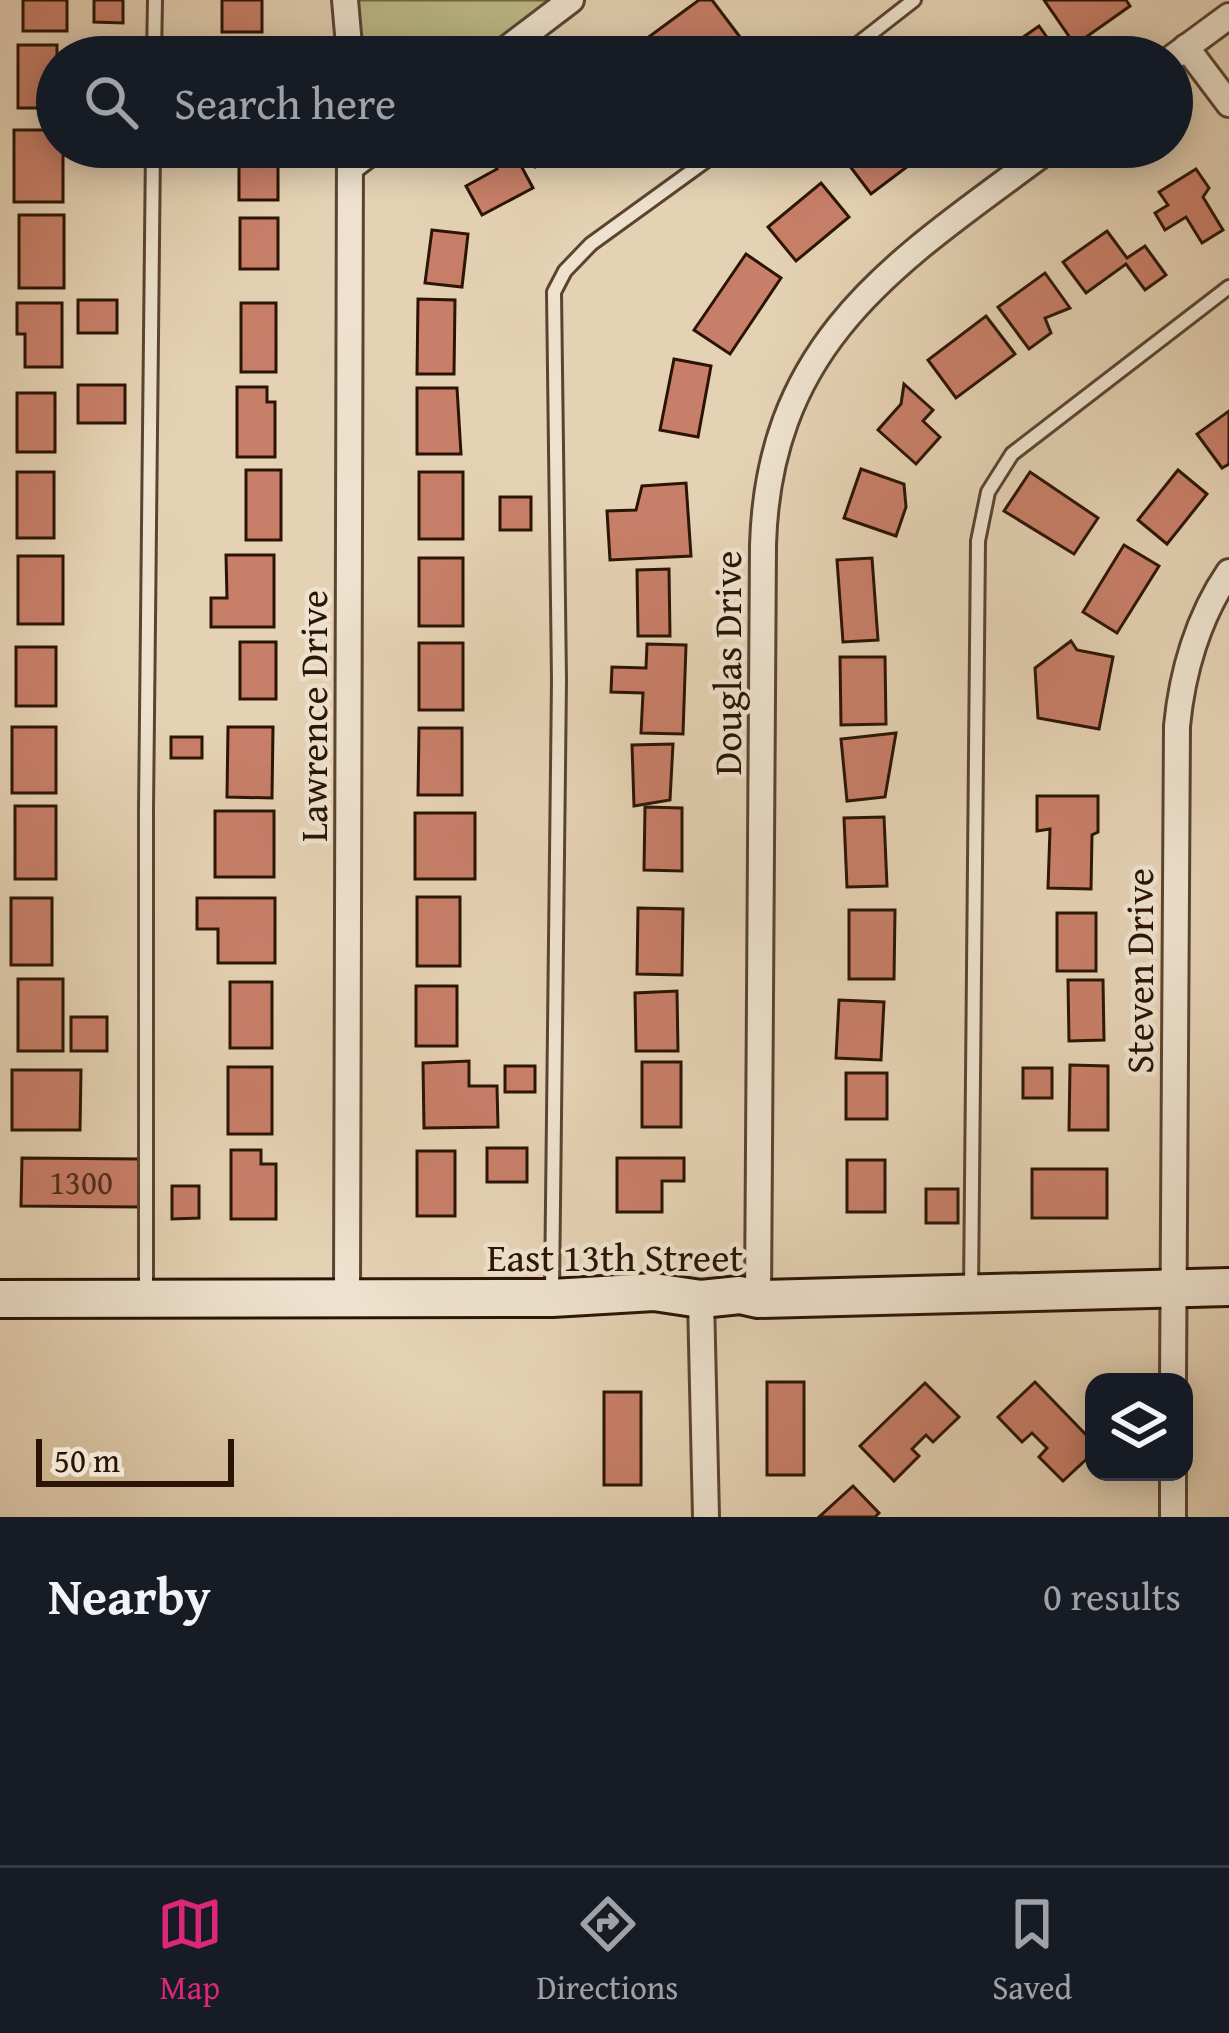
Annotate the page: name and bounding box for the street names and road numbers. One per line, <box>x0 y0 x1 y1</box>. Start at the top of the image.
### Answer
street label: Douglas Drive <box>698 550 755 776</box>
street label: Lawrence Drive <box>284 590 341 842</box>
street label: Steven Drive <box>1110 868 1167 1074</box>
street label: East 13th Street <box>487 1228 743 1285</box>

